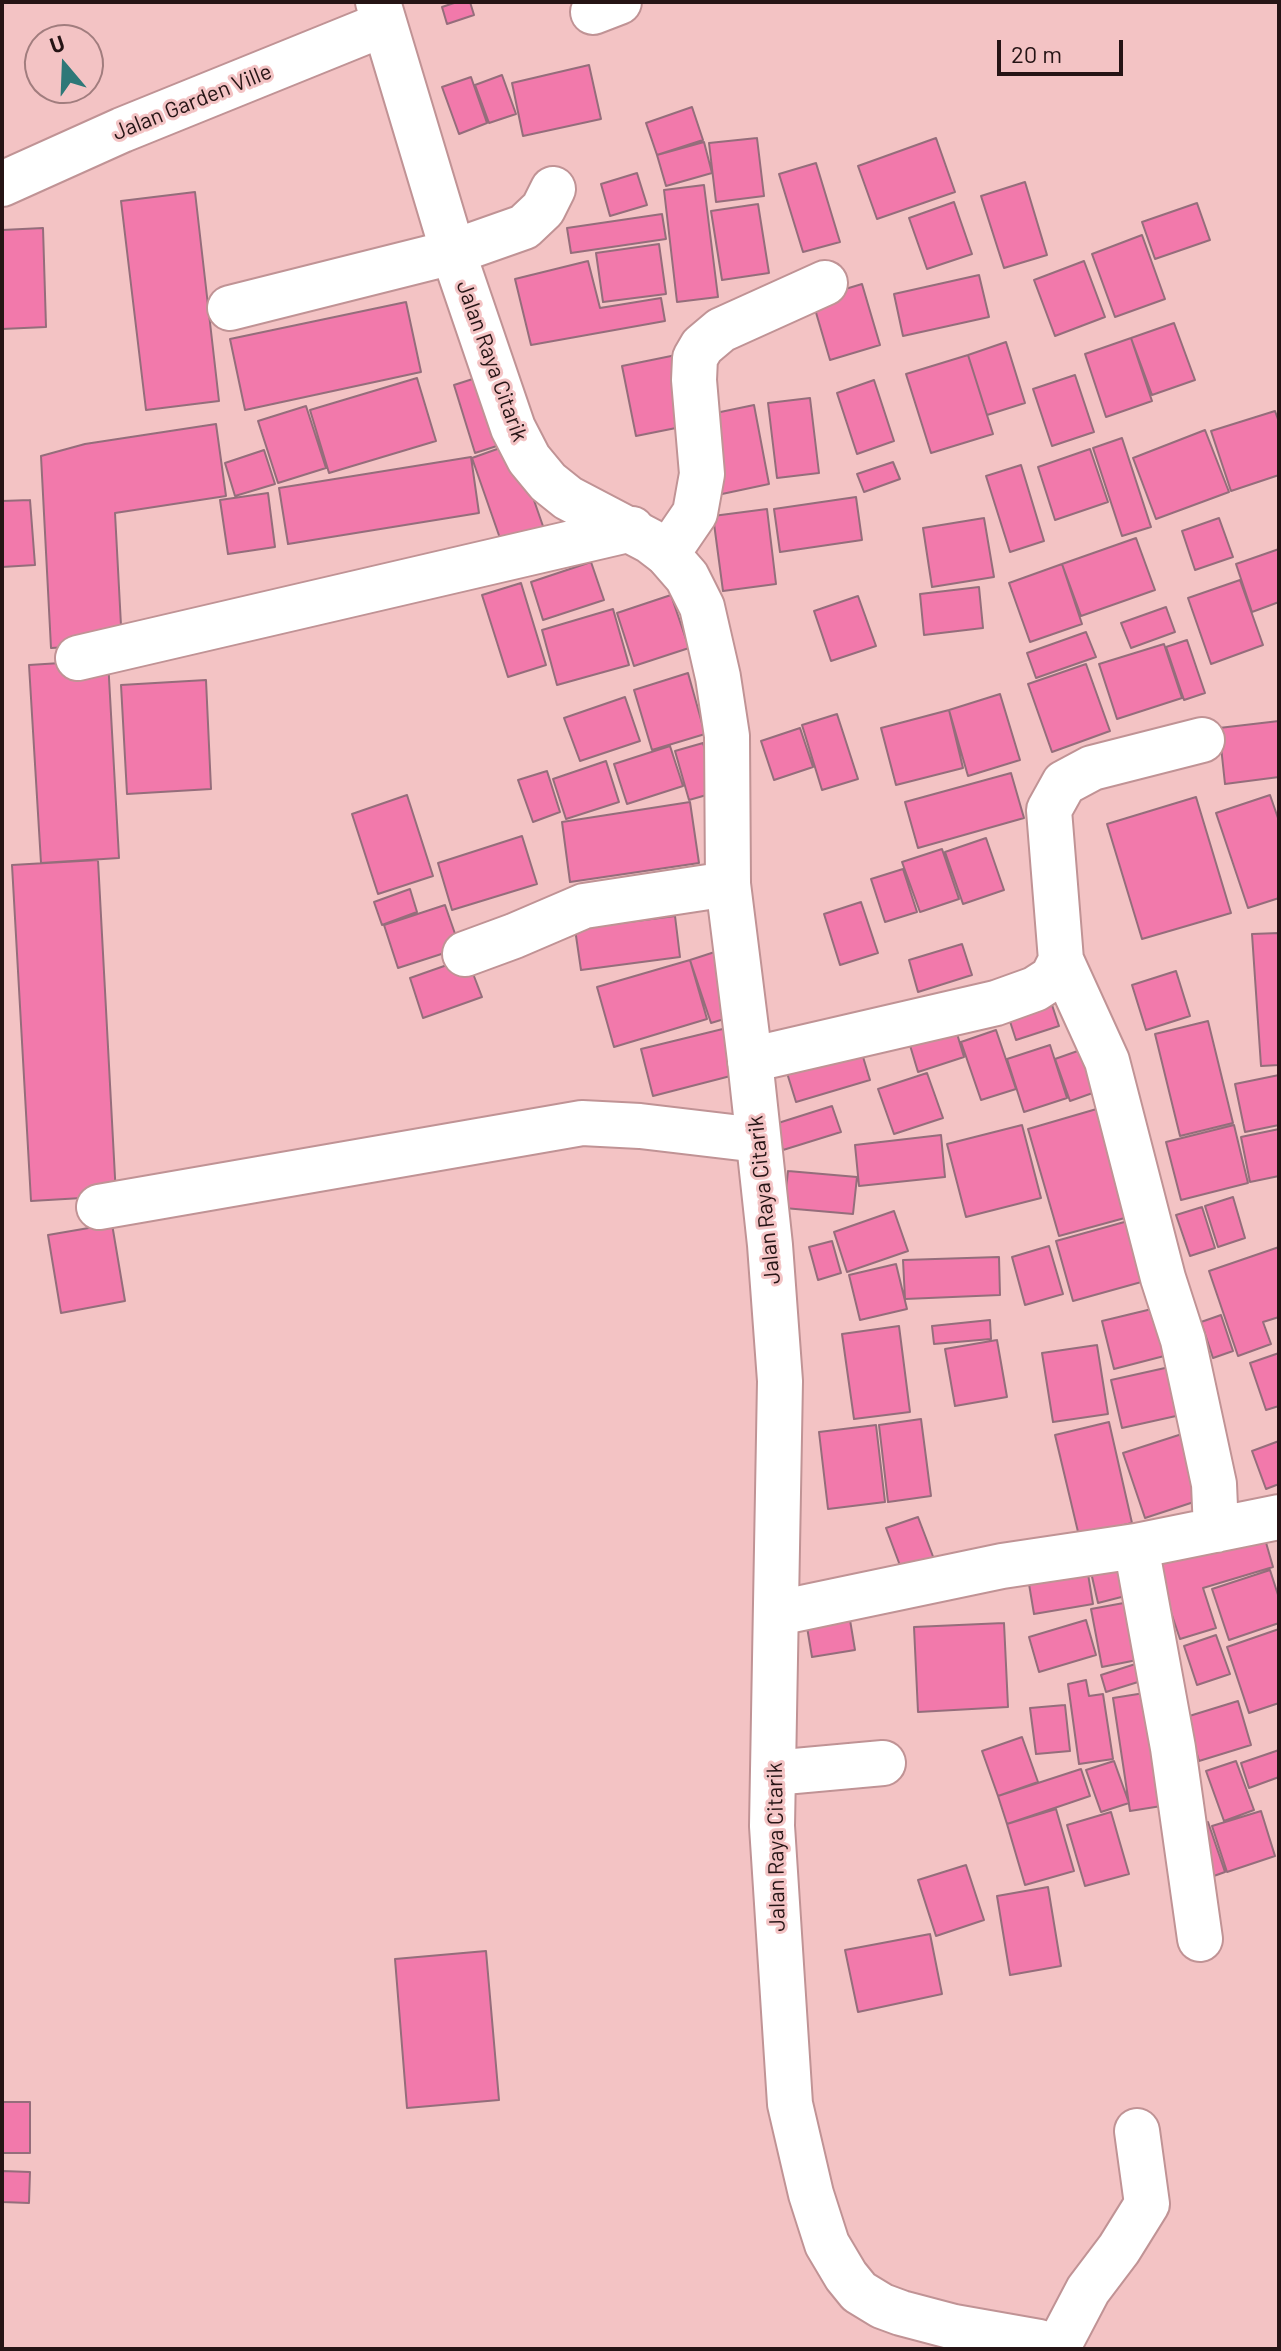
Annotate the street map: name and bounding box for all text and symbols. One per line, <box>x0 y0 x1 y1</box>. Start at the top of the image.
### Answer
north arrow <box>24 24 104 104</box>
scale bar <box>1001 24 1127 74</box>
text: U <box>46 29 68 58</box>
text: 20 m <box>1011 39 1062 68</box>
street label: Jalan Garden Ville <box>109 58 275 146</box>
street label: Jalan Raya Citarik <box>451 277 533 445</box>
street label: Jalan Raya Citarik <box>742 1114 786 1286</box>
street label: Jalan Raya Citarik <box>761 1762 791 1932</box>

